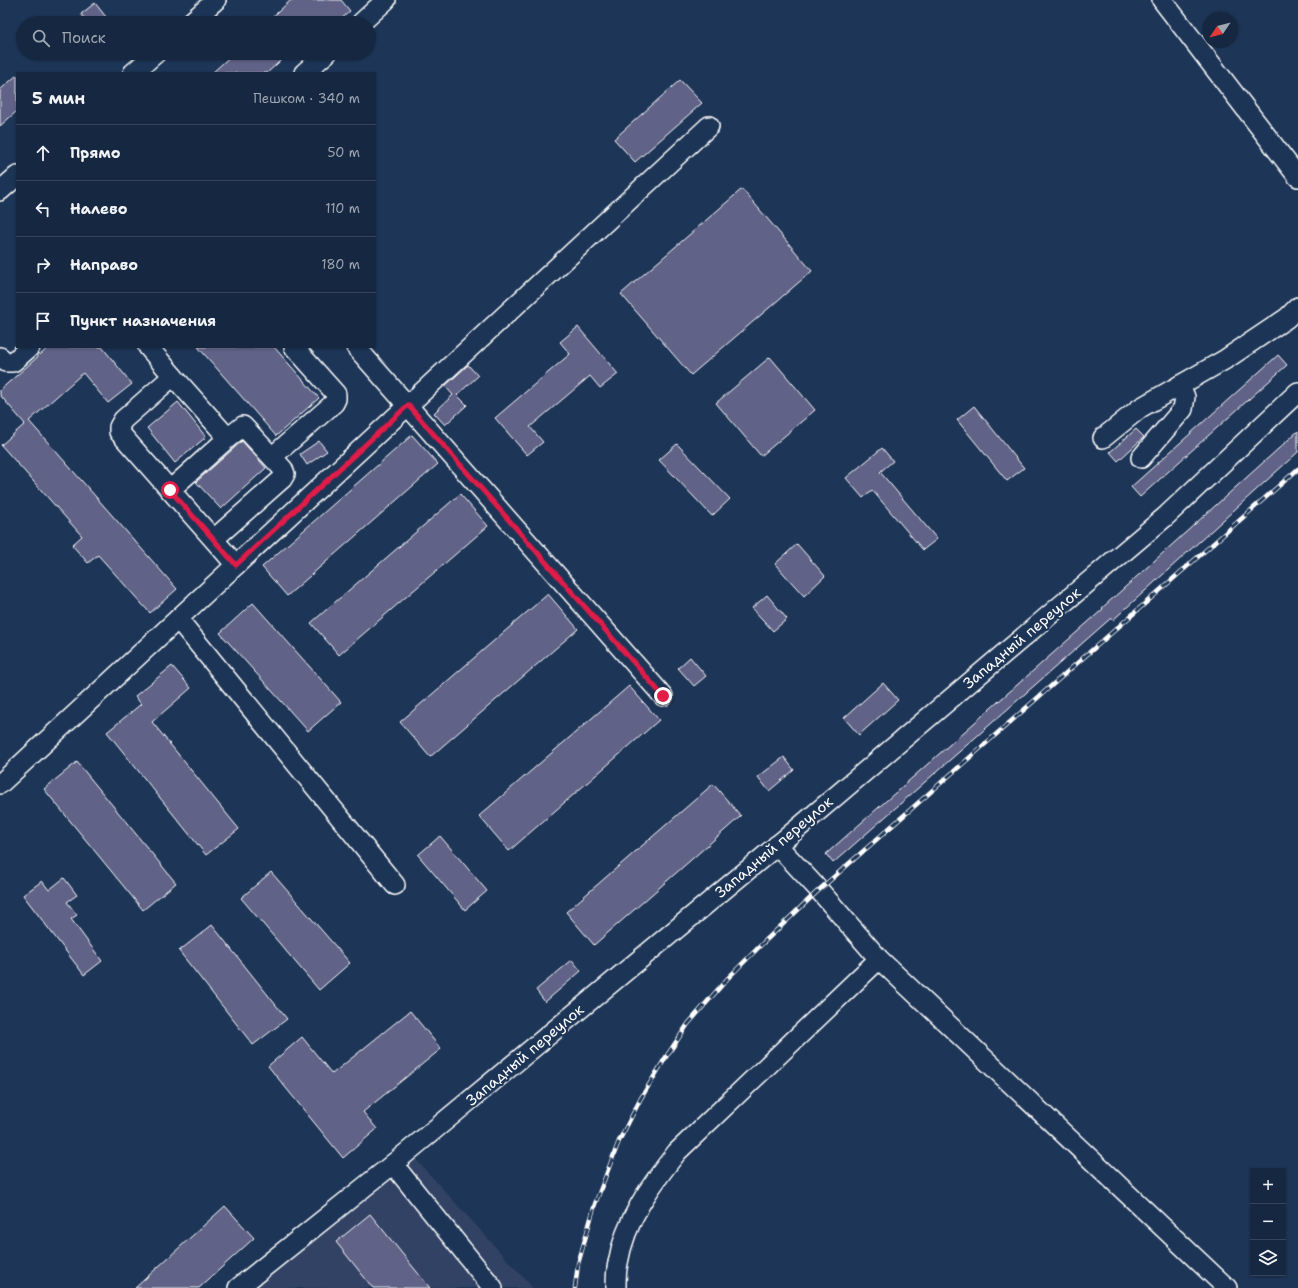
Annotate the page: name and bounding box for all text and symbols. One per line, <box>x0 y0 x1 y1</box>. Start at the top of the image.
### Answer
north arrow <box>1202 12 1238 48</box>
search box <box>16 16 376 60</box>
icon: search <box>30 27 52 49</box>
text: Поиск <box>62 28 106 48</box>
text: 5 мин <box>32 87 85 109</box>
text: Пешком · 340 m <box>253 90 360 107</box>
icon: ahead <box>32 142 54 164</box>
text: Прямо <box>70 143 120 163</box>
text: 50 m <box>327 144 360 161</box>
icon: left <box>32 198 54 220</box>
text: Налево <box>70 199 128 219</box>
text: 110 m <box>325 200 360 217</box>
icon: right <box>32 254 54 276</box>
text: Направо <box>70 255 138 275</box>
text: 180 m <box>321 256 360 273</box>
icon: arrive <box>32 310 54 332</box>
text: Пункт назначения <box>70 311 216 331</box>
route start <box>161 481 179 499</box>
street label: Западный переулок <box>959 583 1085 693</box>
route end <box>654 687 672 705</box>
street label: Западный переулок <box>711 792 837 902</box>
street label: Западный переулок <box>462 1000 588 1110</box>
map controls <box>1250 1168 1286 1276</box>
button: + <box>1250 1168 1286 1204</box>
button: − <box>1250 1204 1286 1240</box>
button: layers <box>1250 1240 1286 1276</box>

